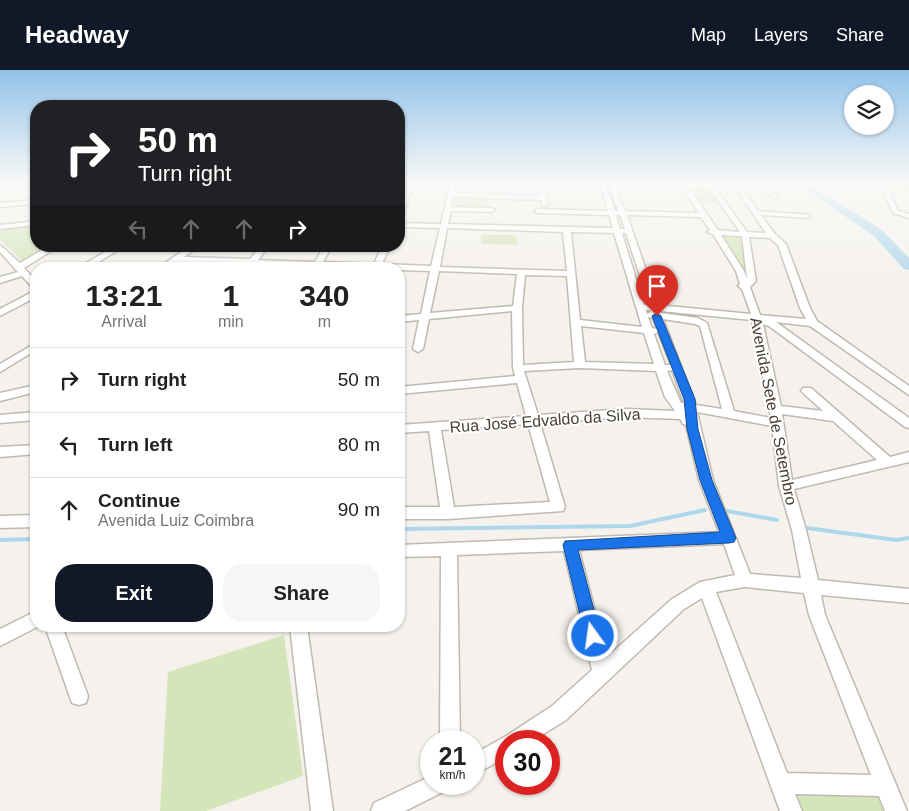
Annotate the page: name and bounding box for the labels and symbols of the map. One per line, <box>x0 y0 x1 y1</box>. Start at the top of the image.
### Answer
pin <box>636 265 678 316</box>
street label: Avenida Sete de Setembro <box>747 316 800 507</box>
street label: Rua José Edvaldo da Silva <box>449 405 641 436</box>
position arrow <box>566 609 618 661</box>
speed limit sign: 30 <box>495 730 560 795</box>

